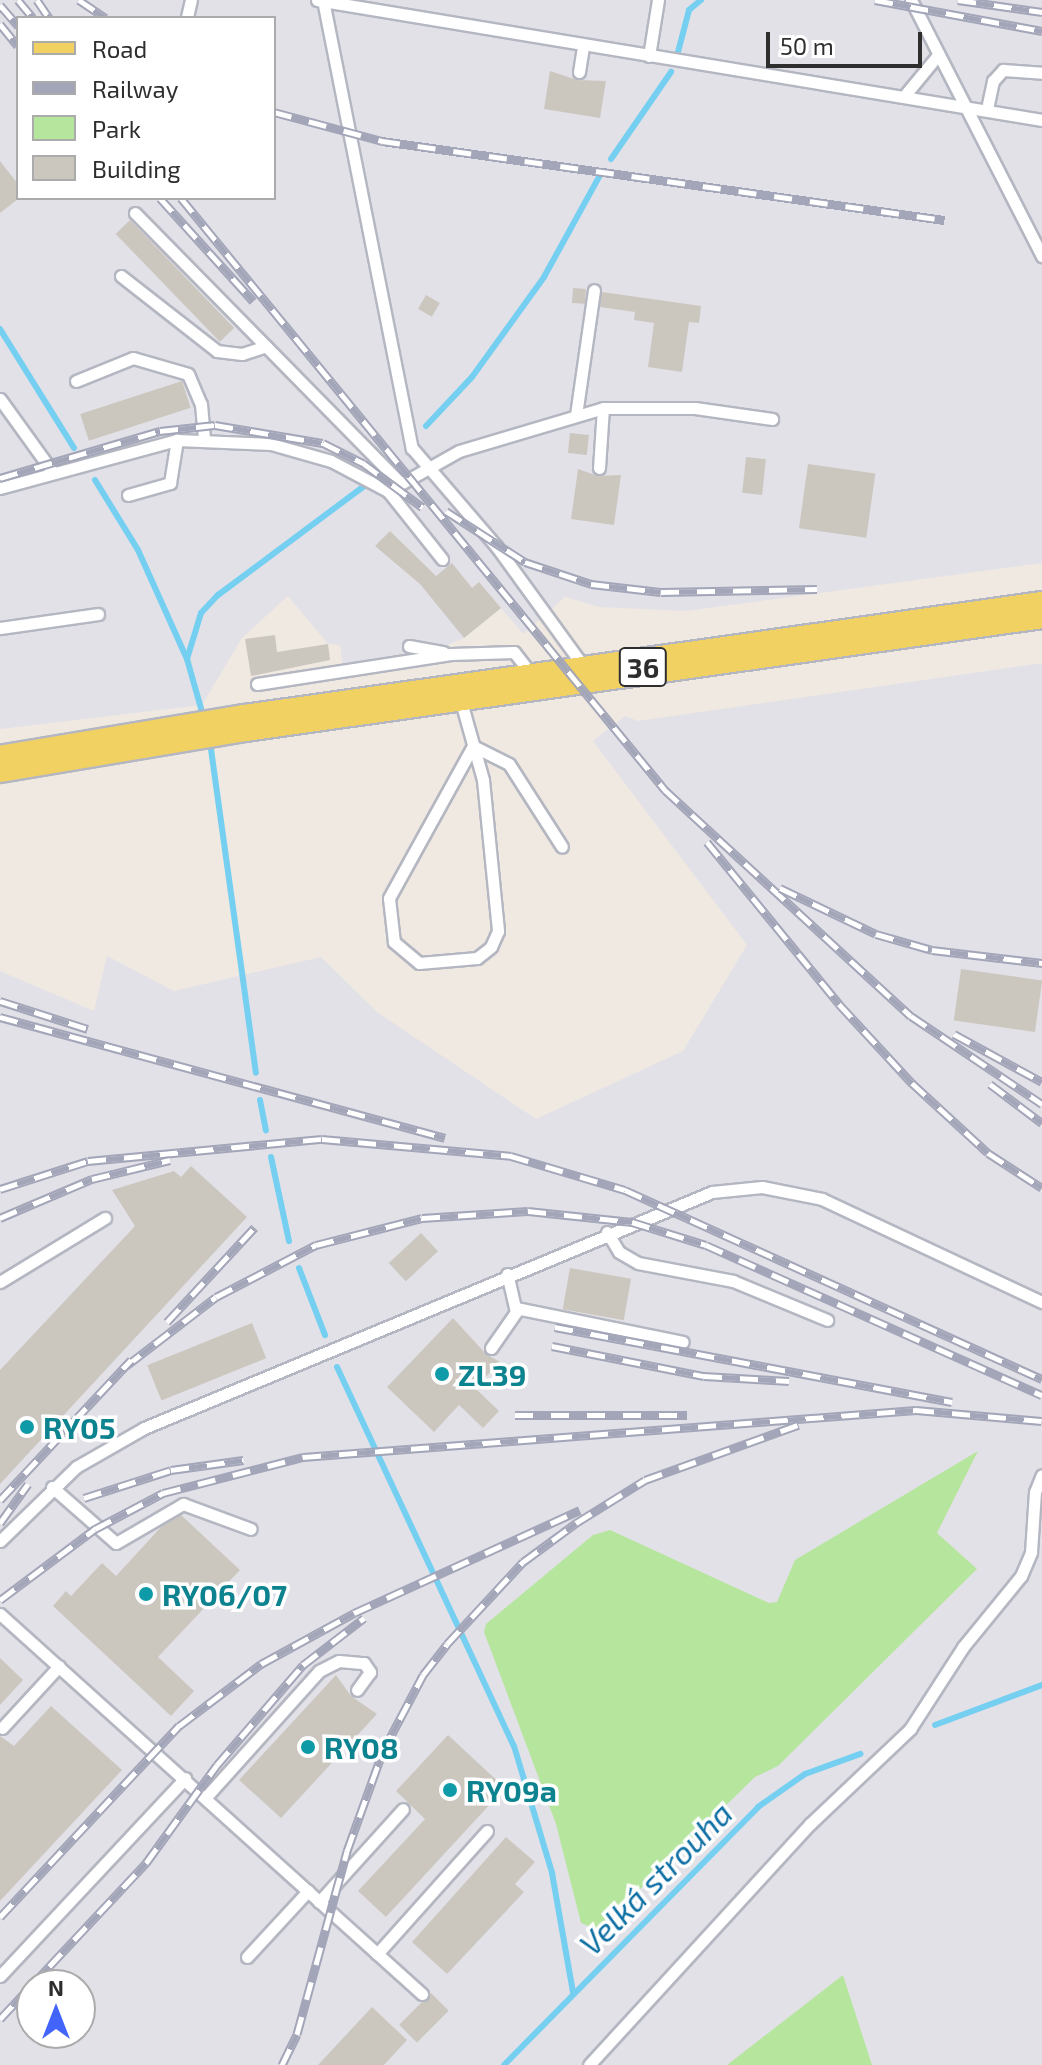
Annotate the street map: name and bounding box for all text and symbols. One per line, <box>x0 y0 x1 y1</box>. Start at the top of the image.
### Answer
legend <box>16 16 276 200</box>
scale bar <box>770 16 926 66</box>
text: 50 m <box>780 31 834 60</box>
text: Road <box>92 34 147 63</box>
text: Railway <box>92 74 178 103</box>
text: Park <box>92 114 141 143</box>
text: Building <box>92 154 181 183</box>
road number: 36 <box>617 643 669 691</box>
place label: ZL39 <box>458 1356 526 1392</box>
marker: ZL39 <box>433 1365 451 1383</box>
place label: RY05 <box>43 1409 116 1445</box>
marker: RY05 <box>18 1418 36 1436</box>
place label: RY06/07 <box>162 1576 287 1612</box>
marker: RY06/07 <box>137 1585 155 1603</box>
place label: RY08 <box>324 1729 399 1765</box>
marker: RY08 <box>299 1738 317 1756</box>
place label: RY09a <box>466 1772 557 1808</box>
marker: RY09a <box>441 1781 459 1799</box>
water label: Velká strouha <box>571 1794 739 1962</box>
north arrow <box>16 1969 96 2049</box>
text: N <box>48 1974 64 2000</box>

